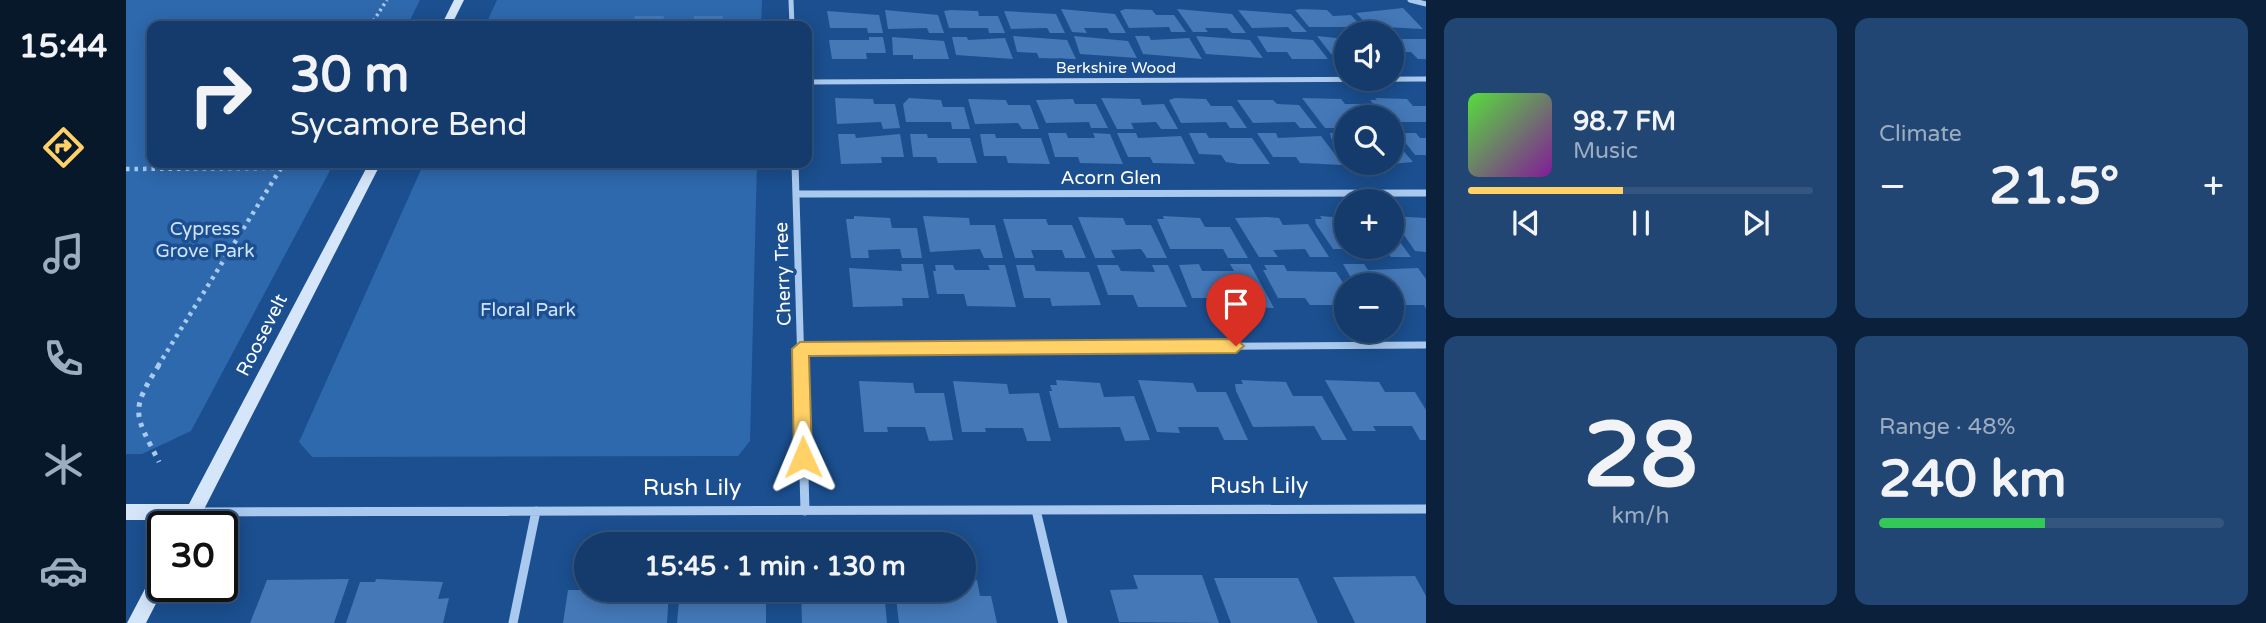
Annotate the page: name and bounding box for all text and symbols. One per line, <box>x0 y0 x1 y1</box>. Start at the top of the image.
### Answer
map controls <box>1334 21 1404 343</box>
button: sound <box>1334 21 1404 91</box>
text: 15:44 <box>19 28 107 66</box>
text: 30 m <box>290 46 409 105</box>
icon: right <box>175 49 266 140</box>
street label: Berkshire Wood <box>1056 58 1176 78</box>
button: search <box>1334 105 1404 175</box>
text: Sycamore Bend <box>290 106 528 144</box>
text: 98.7 FM <box>1573 106 1676 137</box>
text: Climate <box>1879 120 1962 148</box>
icon: directions <box>39 123 88 172</box>
text: Music <box>1573 137 1638 165</box>
text: 21.5° <box>1989 155 2119 218</box>
text: − <box>1879 164 1906 210</box>
text: + <box>2203 164 2224 210</box>
street label: Acorn Glen <box>1061 167 1161 189</box>
button: + <box>1334 189 1404 259</box>
icon: previous <box>1507 204 1545 242</box>
icon: pause <box>1622 204 1660 242</box>
icon: next <box>1737 204 1775 242</box>
park label: Cypress Grove Park <box>155 218 255 262</box>
street label: Cherry Tree <box>770 222 796 326</box>
icon: music <box>39 229 88 278</box>
button: − <box>1334 273 1404 343</box>
pin <box>1206 274 1266 346</box>
icon: arrive <box>1217 285 1255 323</box>
street label: Roosevelt <box>232 290 292 380</box>
park label: Floral Park <box>480 299 576 321</box>
icon: phone <box>39 334 88 383</box>
text: 28 <box>1583 401 1698 511</box>
text: Range · 48% <box>1879 413 2015 441</box>
position arrow <box>766 420 840 494</box>
icon: climate <box>39 440 88 489</box>
text: 240 km <box>1879 448 2067 511</box>
street label: Rush Lily <box>1210 472 1308 500</box>
street label: Rush Lily <box>643 474 741 502</box>
text: km/h <box>1612 502 1669 530</box>
speed limit sign: 30 <box>147 511 238 602</box>
icon: car <box>39 546 88 595</box>
text: 15:45 · 1 min · 130 m <box>644 551 906 582</box>

